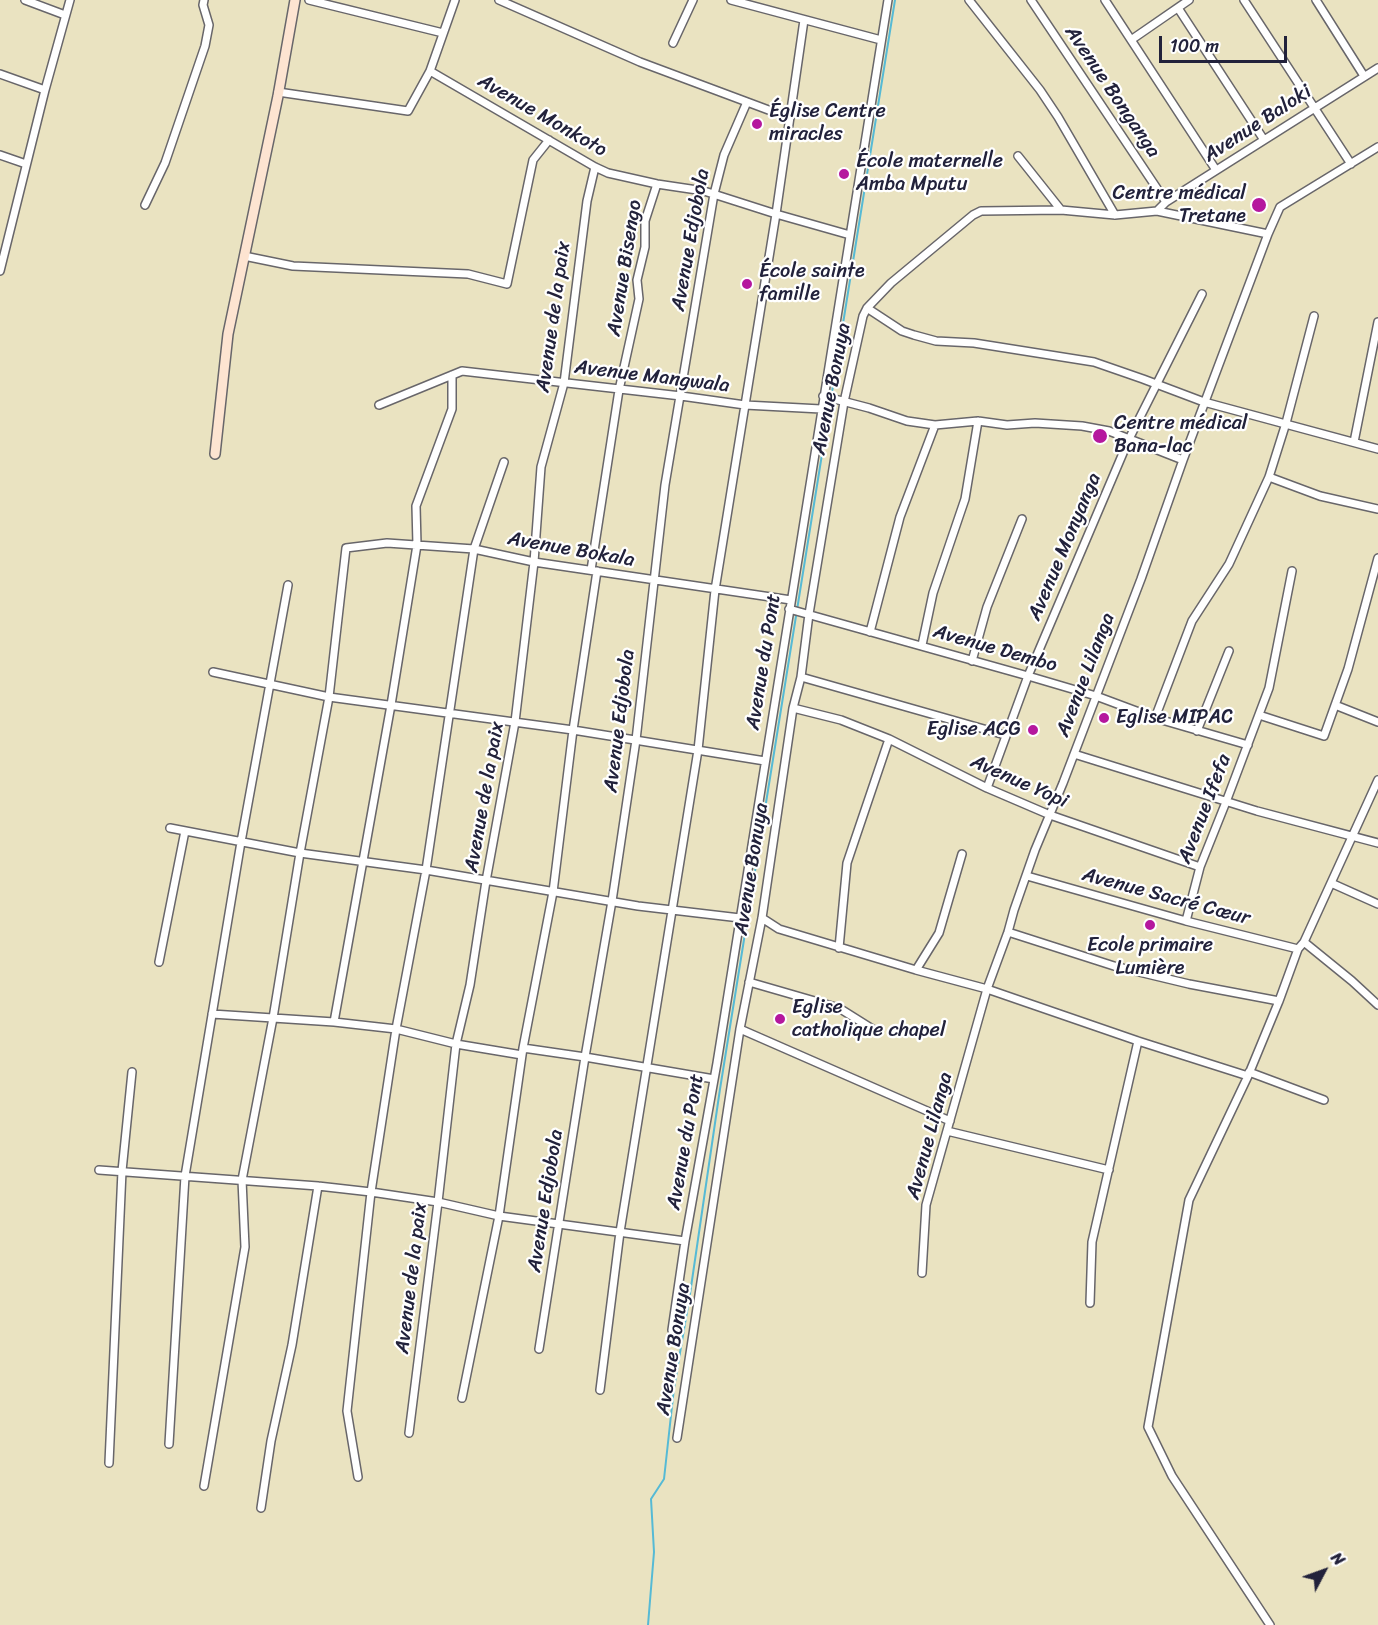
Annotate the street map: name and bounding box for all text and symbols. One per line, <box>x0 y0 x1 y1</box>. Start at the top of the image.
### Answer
street label: Avenue Bonganga <box>1059 22 1165 162</box>
scale bar <box>1162 24 1290 62</box>
text: 100 m <box>1170 30 1219 62</box>
street label: Avenue Monkoto <box>473 69 611 163</box>
street label: Avenue Baloki <box>1200 80 1316 168</box>
place label: Église Centre miracles <box>769 100 886 147</box>
marker: Église Centre miracles <box>750 117 764 131</box>
place label: École maternelle Amba Mputu <box>856 150 1003 197</box>
street label: Avenue Edjobola <box>667 167 715 313</box>
marker: École maternelle Amba Mputu <box>837 167 851 181</box>
place label: Centre médical Tretane <box>1113 182 1246 229</box>
marker: Centre médical Tretane <box>1250 196 1268 214</box>
street label: Avenue Bisengo <box>602 198 648 338</box>
street label: Avenue de la paix <box>532 240 576 394</box>
place label: École sainte famille <box>759 260 865 307</box>
marker: École sainte famille <box>740 277 754 291</box>
street label: Avenue Bonuya <box>807 321 857 457</box>
street label: Avenue Mangwala <box>573 356 731 398</box>
place label: Centre médical Bana-lac <box>1114 412 1247 459</box>
marker: Centre médical Bana-lac <box>1091 427 1109 445</box>
street label: Avenue Monyanga <box>1023 470 1107 624</box>
street label: Avenue Bokala <box>506 527 636 573</box>
street label: Avenue du Pont <box>741 592 787 732</box>
street label: Avenue Lilanga <box>1051 610 1121 740</box>
street label: Avenue Dembo <box>930 620 1060 678</box>
street label: Avenue Edjobola <box>599 648 641 794</box>
place label: Eglise MIPAC <box>1116 706 1233 730</box>
marker: Eglise MIPAC <box>1097 711 1111 725</box>
place label: Eglise ACG <box>927 718 1021 742</box>
street label: Avenue de la paix <box>460 720 510 874</box>
marker: Eglise ACG <box>1026 723 1040 737</box>
street label: Avenue Yopi <box>967 750 1071 814</box>
street label: Avenue Ifefa <box>1173 751 1237 867</box>
street label: Avenue Bonuya <box>730 801 774 937</box>
street label: Avenue Sacré Cœur <box>1079 863 1253 931</box>
marker: Ecole primaire Lumière <box>1143 918 1157 932</box>
place label: Ecole primaire Lumière <box>1087 934 1213 981</box>
place label: Eglise catholique chapel <box>792 996 946 1043</box>
marker: Eglise catholique chapel <box>773 1012 787 1026</box>
street label: Avenue Lilanga <box>902 1070 958 1202</box>
street label: Avenue du Pont <box>662 1072 710 1212</box>
street label: Avenue Edjobola <box>523 1128 569 1274</box>
street label: Avenue de la paix <box>391 1201 433 1355</box>
street label: Avenue Bonuya <box>652 1281 696 1417</box>
north arrow <box>1294 1541 1354 1601</box>
text: N <box>1323 1545 1353 1573</box>

